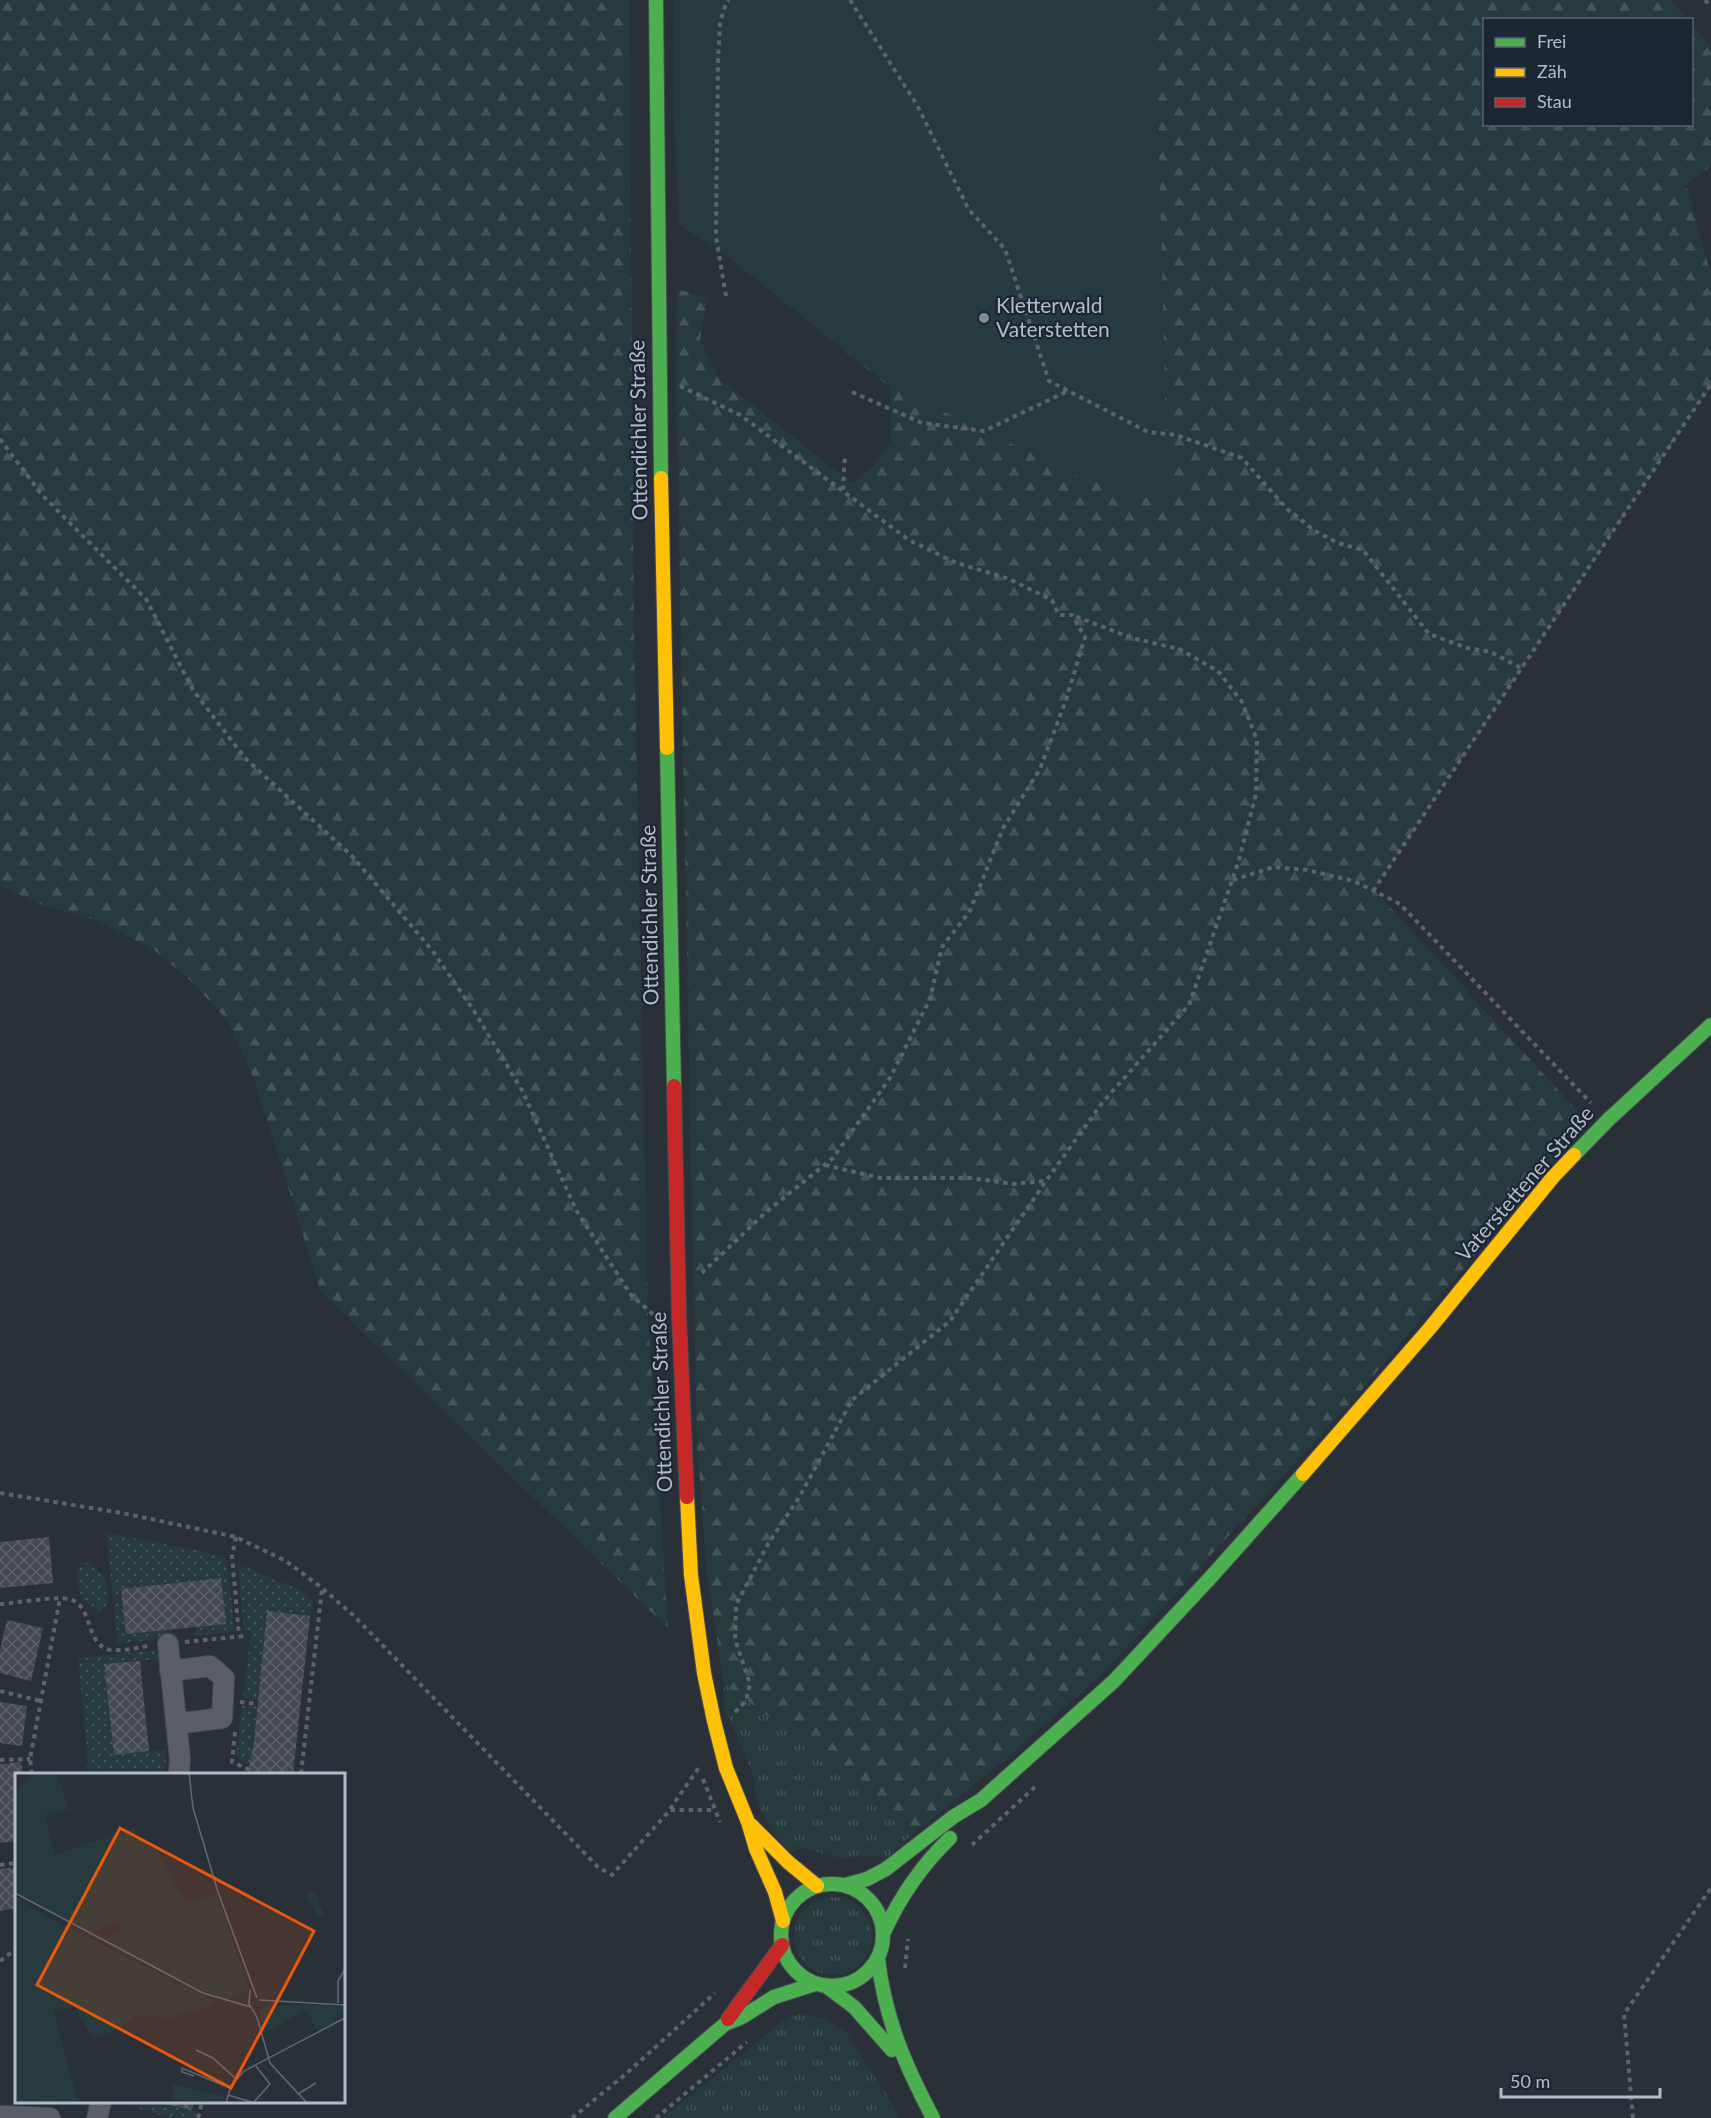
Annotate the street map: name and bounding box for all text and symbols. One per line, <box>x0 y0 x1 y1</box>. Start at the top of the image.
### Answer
legend <box>1483 18 1693 126</box>
text: Frei <box>1537 30 1566 52</box>
text: Zäh <box>1537 60 1567 82</box>
text: Stau <box>1537 90 1572 112</box>
place label: Kletterwald Vaterstetten <box>996 292 1110 341</box>
marker: Kletterwald Vaterstetten <box>977 311 991 325</box>
street label: Ottendichler Straße <box>623 339 652 521</box>
street label: Ottendichler Straße <box>634 824 663 1006</box>
street label: Vaterstettener Straße <box>1450 1100 1598 1266</box>
street label: Ottendichler Straße <box>645 1311 676 1493</box>
inset map <box>15 1773 345 2103</box>
scale bar <box>1501 2061 1660 2099</box>
text: 50 m <box>1510 2070 1550 2092</box>

